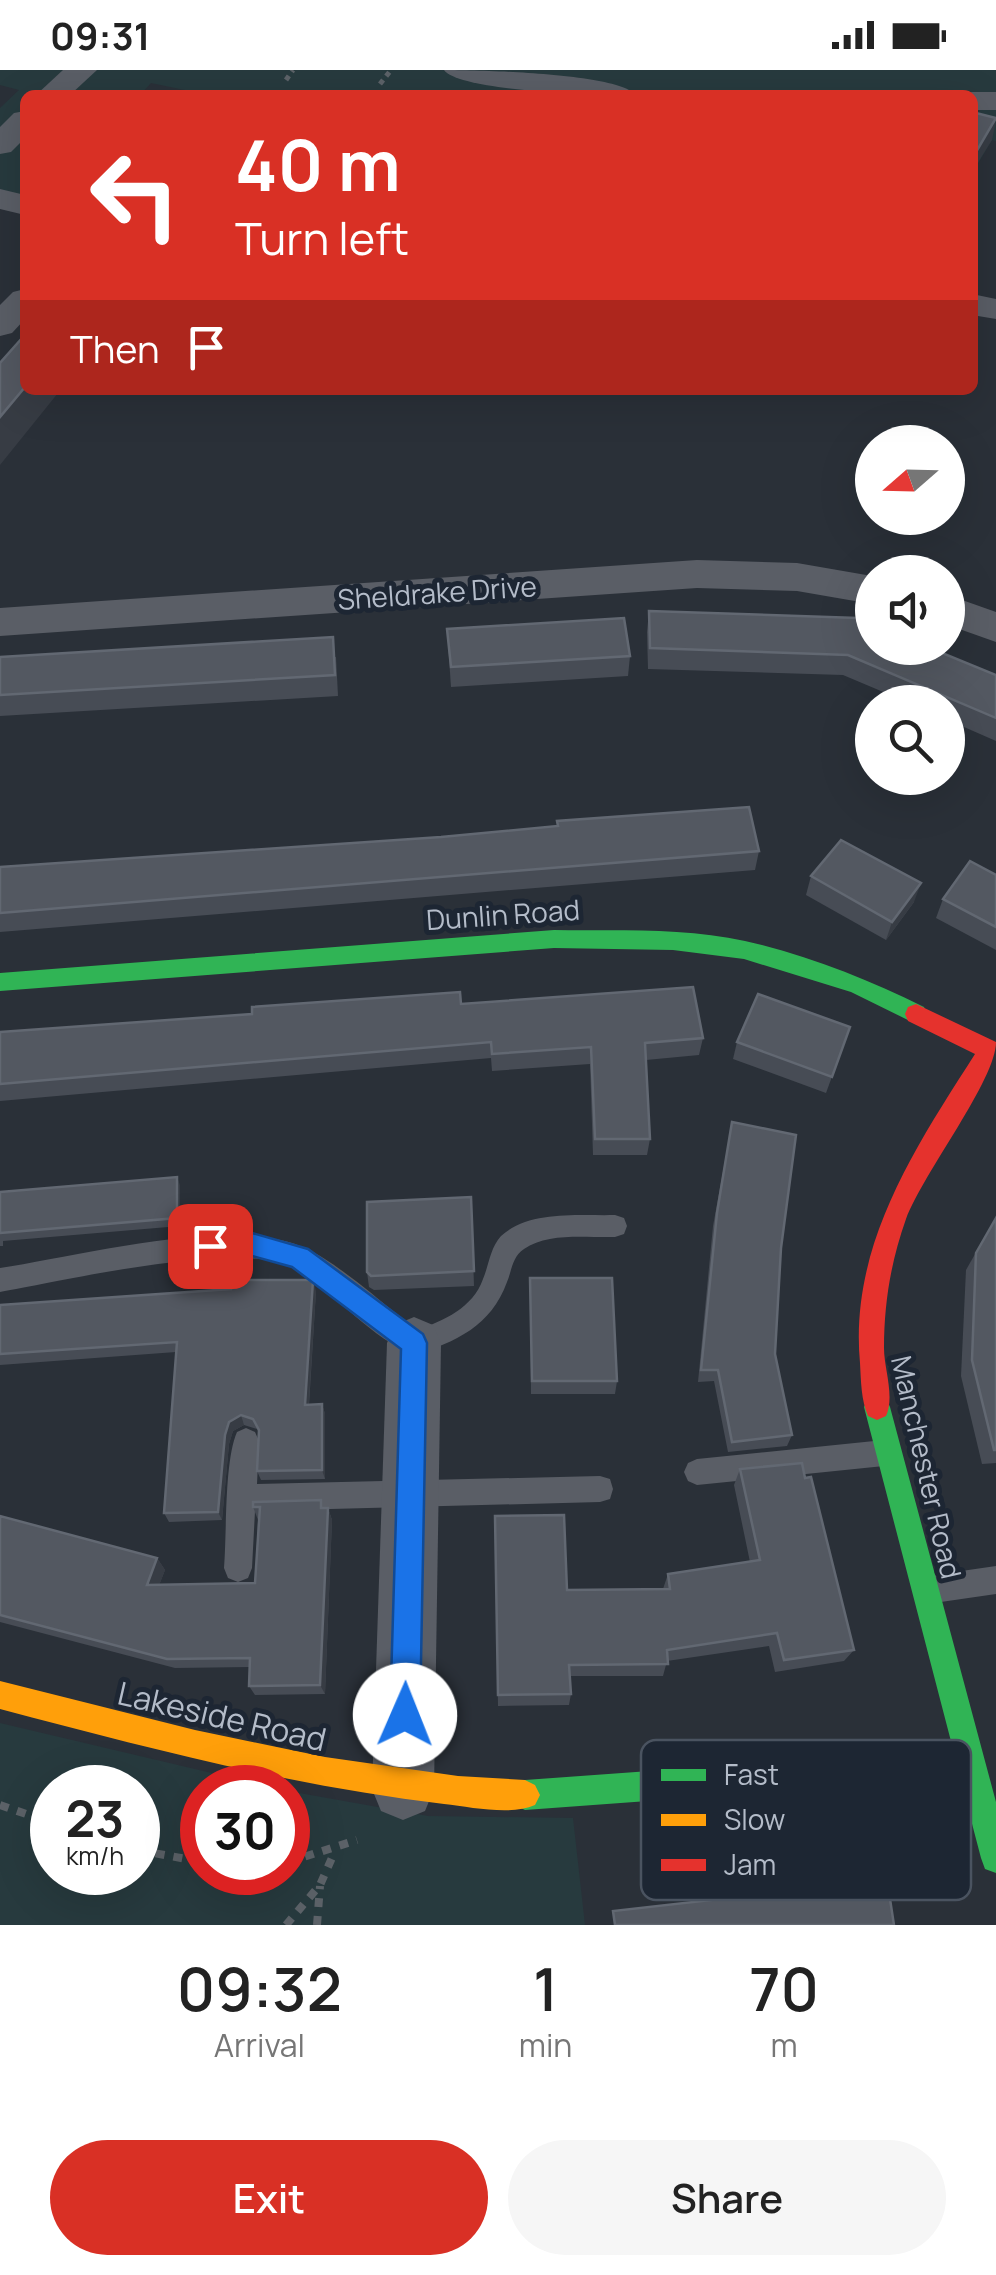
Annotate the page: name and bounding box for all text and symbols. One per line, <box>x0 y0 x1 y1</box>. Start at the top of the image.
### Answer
text: 09:31 <box>50 9 150 61</box>
text: 40 m <box>235 116 401 212</box>
icon: left <box>70 130 200 260</box>
text: Turn left <box>235 207 409 269</box>
icon: arrive <box>179 320 234 375</box>
text: Then <box>70 322 159 374</box>
north arrow <box>855 425 965 535</box>
map controls <box>855 425 965 795</box>
button: sound <box>855 555 965 665</box>
street label: Sheldrake Drive <box>336 566 538 618</box>
button: search <box>855 685 965 795</box>
street label: Dunlin Road <box>425 890 581 938</box>
pin <box>168 1204 253 1289</box>
icon: arrive <box>183 1219 238 1274</box>
street label: Manchester Road <box>883 1352 971 1582</box>
position arrow <box>353 1663 457 1767</box>
street label: Lakeside Road <box>114 1671 330 1761</box>
legend <box>641 1740 971 1900</box>
text: Fast <box>724 1755 779 1793</box>
speed limit sign: 30 <box>180 1765 310 1895</box>
text: 23 <box>66 1784 124 1852</box>
text: Slow <box>724 1800 785 1838</box>
text: km/h <box>66 1838 124 1873</box>
text: Jam <box>724 1845 776 1883</box>
text: 09:32 <box>177 1947 342 2029</box>
text: 1 <box>533 1947 558 2029</box>
text: 70 <box>749 1947 819 2029</box>
text: Arrival <box>214 2023 305 2067</box>
text: min <box>519 2023 572 2067</box>
text: m <box>771 2023 798 2067</box>
button: Exit <box>50 2140 488 2255</box>
button: Share <box>508 2140 946 2255</box>

